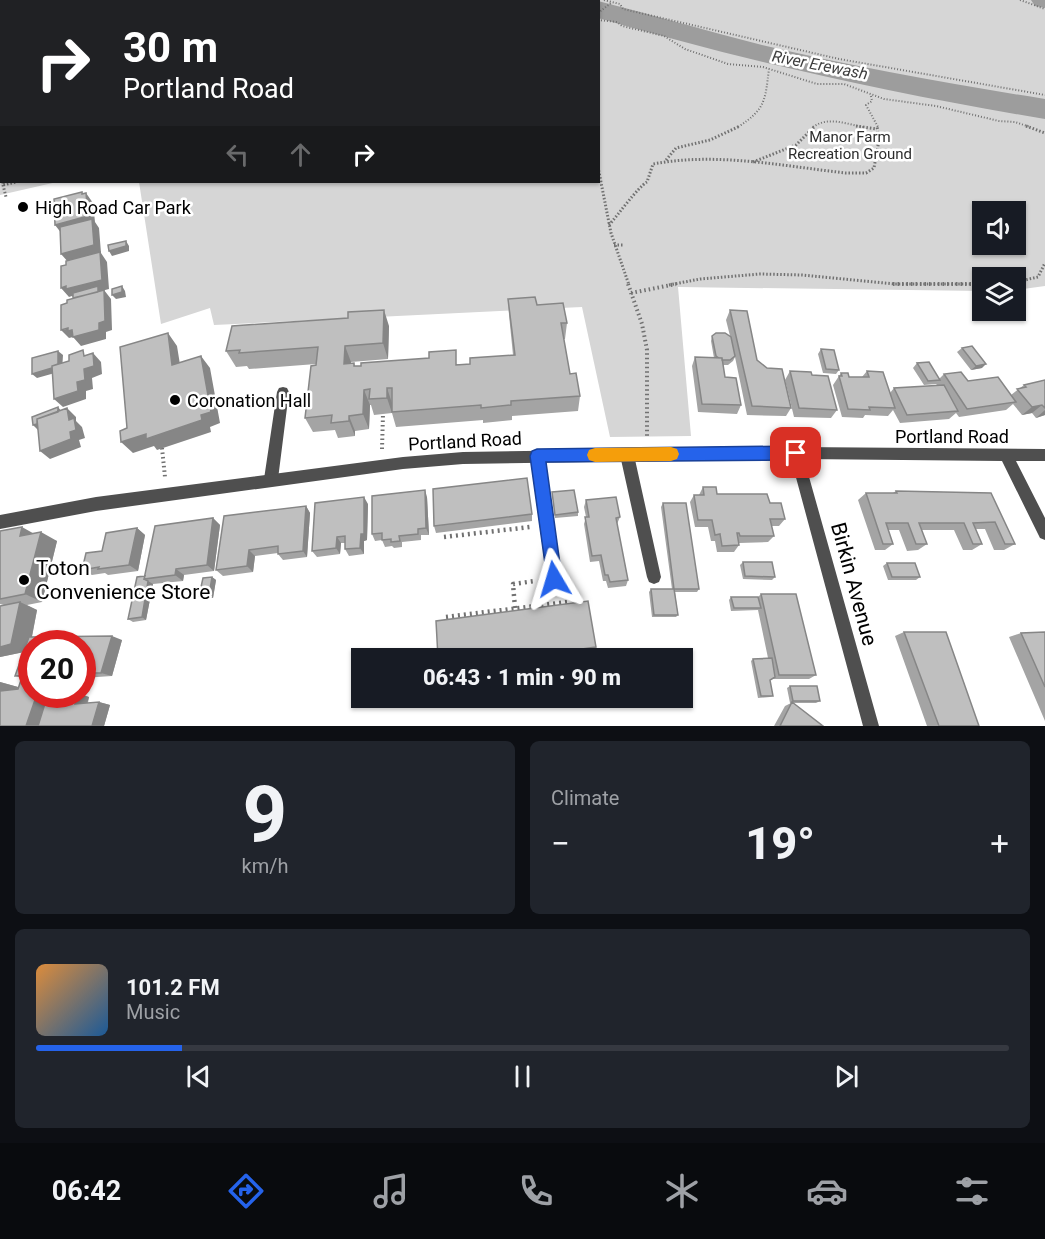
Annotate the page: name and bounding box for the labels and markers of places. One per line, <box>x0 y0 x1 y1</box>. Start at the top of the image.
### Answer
place label: High Road Car Park <box>35 197 192 218</box>
marker: High Road Car Park <box>16 200 30 214</box>
place label: Coronation Hall <box>187 390 311 411</box>
marker: Coronation Hall <box>168 393 182 407</box>
pin <box>770 427 821 478</box>
place label: Toton Convenience Store <box>36 556 210 604</box>
marker: Toton Convenience Store <box>17 573 31 587</box>

